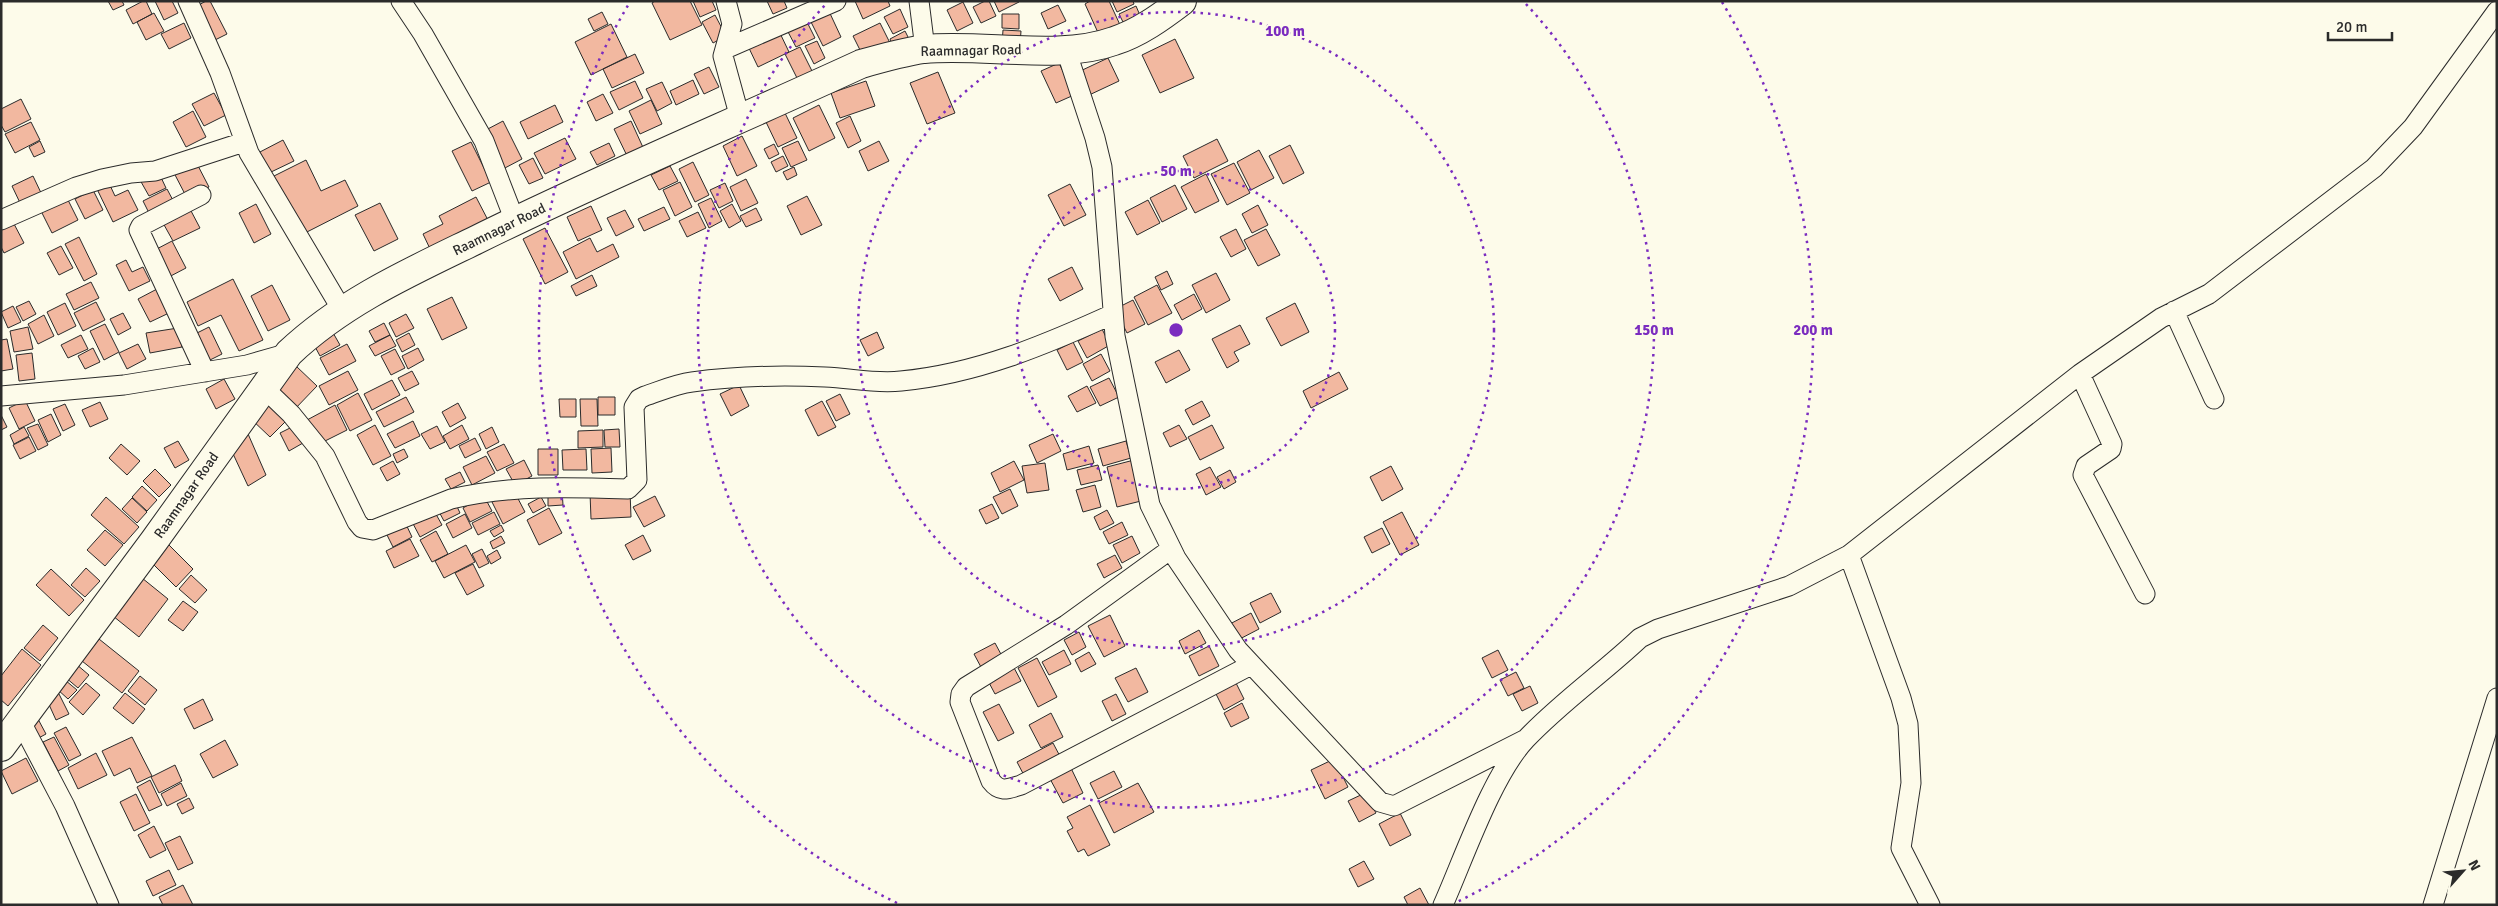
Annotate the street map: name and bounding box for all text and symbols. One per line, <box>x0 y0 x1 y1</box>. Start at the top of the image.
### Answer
scale bar <box>2328 10 2392 42</box>
text: 20 m <box>2336 18 2367 36</box>
text: 100 m <box>1265 22 1305 40</box>
street label: Raamnagar Road <box>920 41 1022 60</box>
text: 50 m <box>1160 162 1192 180</box>
street label: Raamnagar Road <box>450 200 548 259</box>
centre of rings <box>1167 321 1185 339</box>
text: 150 m <box>1634 321 1674 339</box>
text: 200 m <box>1793 321 1833 339</box>
street label: Raamnagar Road <box>150 449 222 542</box>
north arrow <box>2438 846 2488 896</box>
text: N <box>2464 857 2484 874</box>

